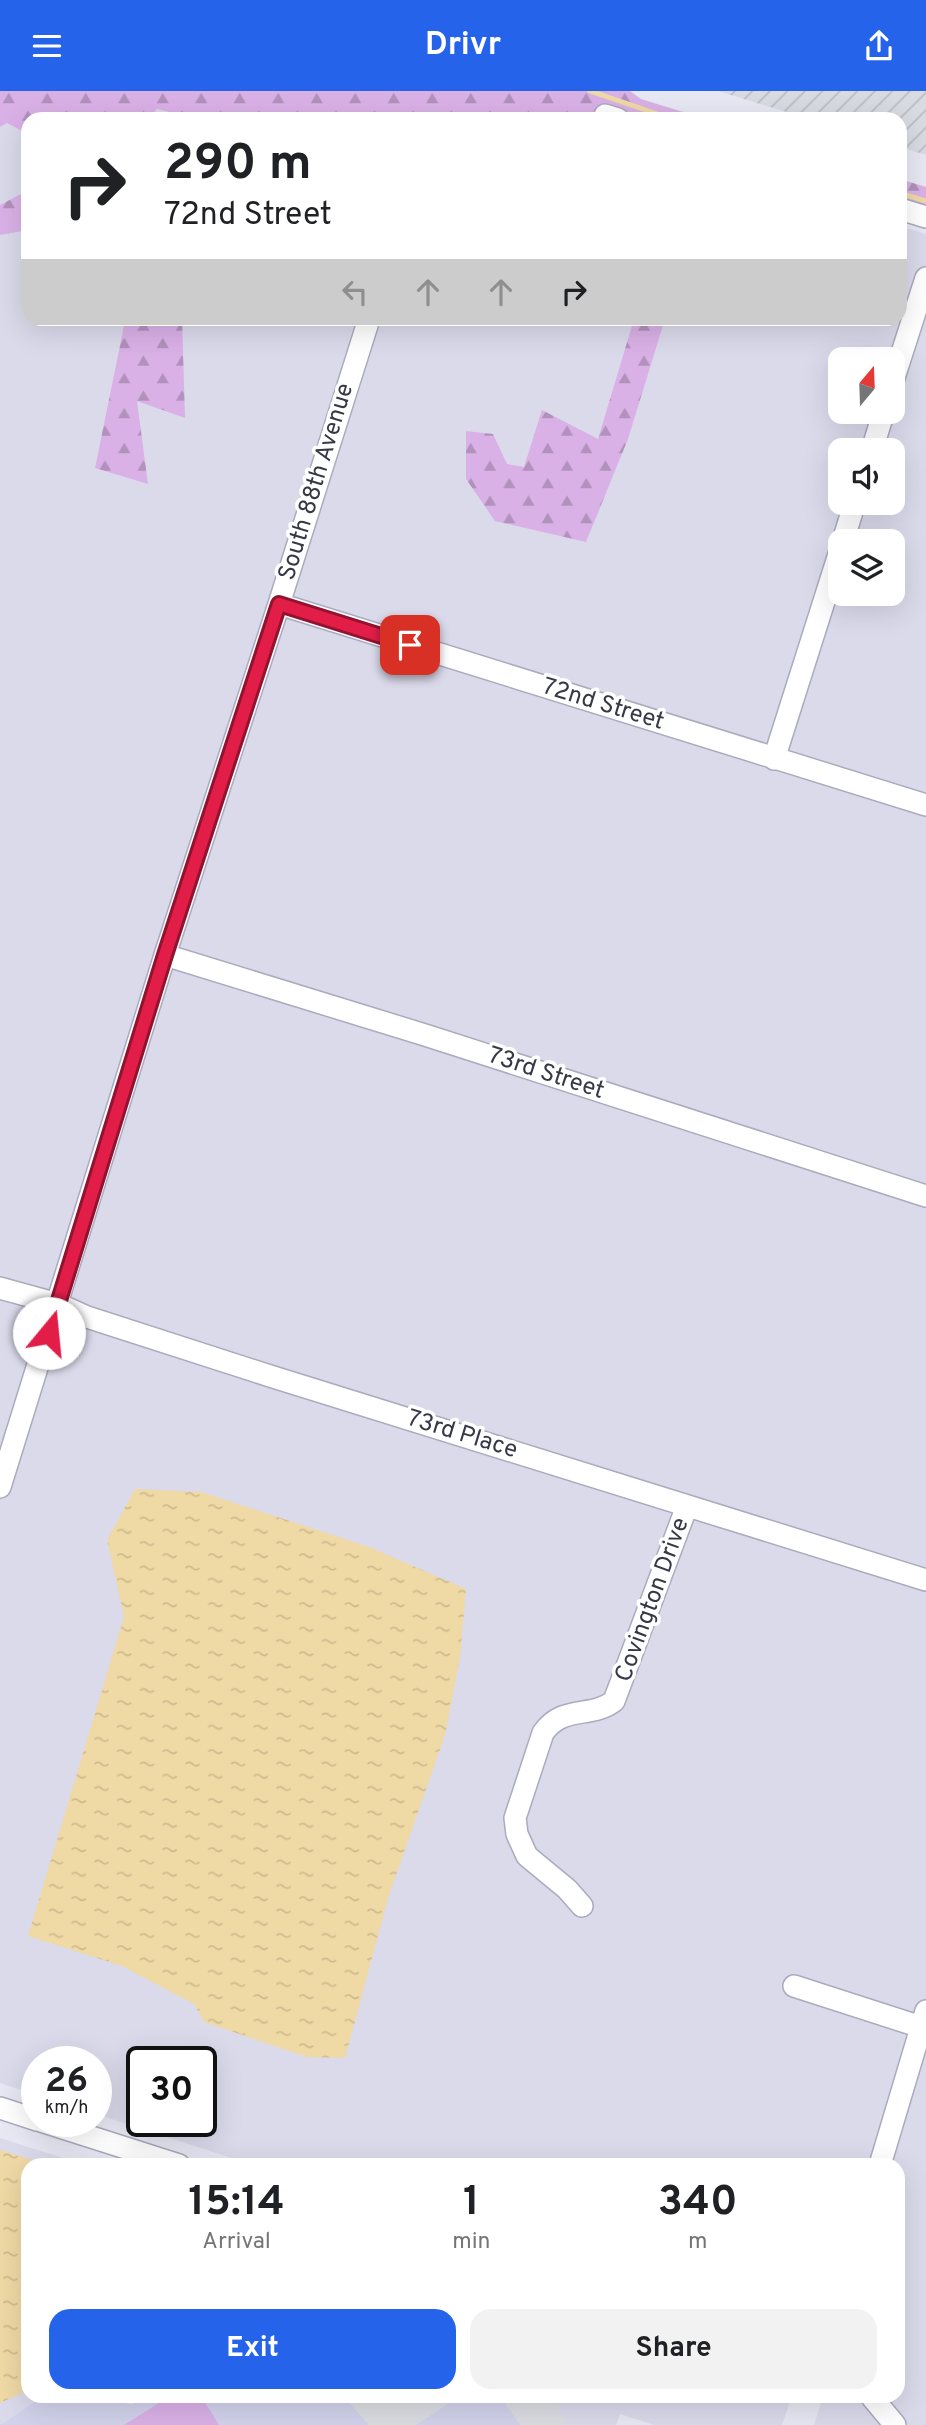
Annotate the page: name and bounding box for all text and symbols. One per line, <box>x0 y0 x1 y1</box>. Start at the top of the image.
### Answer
text: Drivr <box>425 26 501 66</box>
icon: menu <box>28 27 66 65</box>
icon: share <box>860 27 898 65</box>
text: 290 m <box>164 135 312 197</box>
icon: right <box>49 140 140 231</box>
text: 72nd Street <box>164 196 332 236</box>
icon: left <box>336 273 374 311</box>
icon: ahead <box>409 273 447 311</box>
icon: ahead <box>482 273 520 311</box>
icon: right <box>555 273 593 311</box>
north arrow <box>828 347 905 423</box>
map controls <box>828 347 905 606</box>
street label: South 88th Avenue <box>273 380 361 584</box>
button: sound <box>828 438 905 515</box>
button: layers <box>828 529 905 606</box>
pin <box>380 615 440 675</box>
icon: arrive <box>391 626 429 664</box>
street label: 72nd Street <box>538 672 668 738</box>
street label: 73rd Street <box>484 1041 608 1107</box>
position arrow <box>12 1296 86 1370</box>
street label: 73rd Place <box>403 1404 521 1466</box>
street label: Covington Drive <box>609 1514 697 1686</box>
speed limit sign: 30 <box>126 2046 217 2137</box>
text: 26 <box>45 2060 88 2104</box>
text: km/h <box>45 2097 88 2120</box>
text: 15:14 <box>188 2177 285 2230</box>
text: 1 <box>463 2177 480 2230</box>
text: 340 <box>658 2177 738 2230</box>
text: Arrival <box>202 2228 271 2257</box>
text: min <box>452 2228 491 2257</box>
text: m <box>688 2228 707 2257</box>
button: Exit <box>49 2309 456 2389</box>
button: Share <box>470 2309 877 2389</box>

